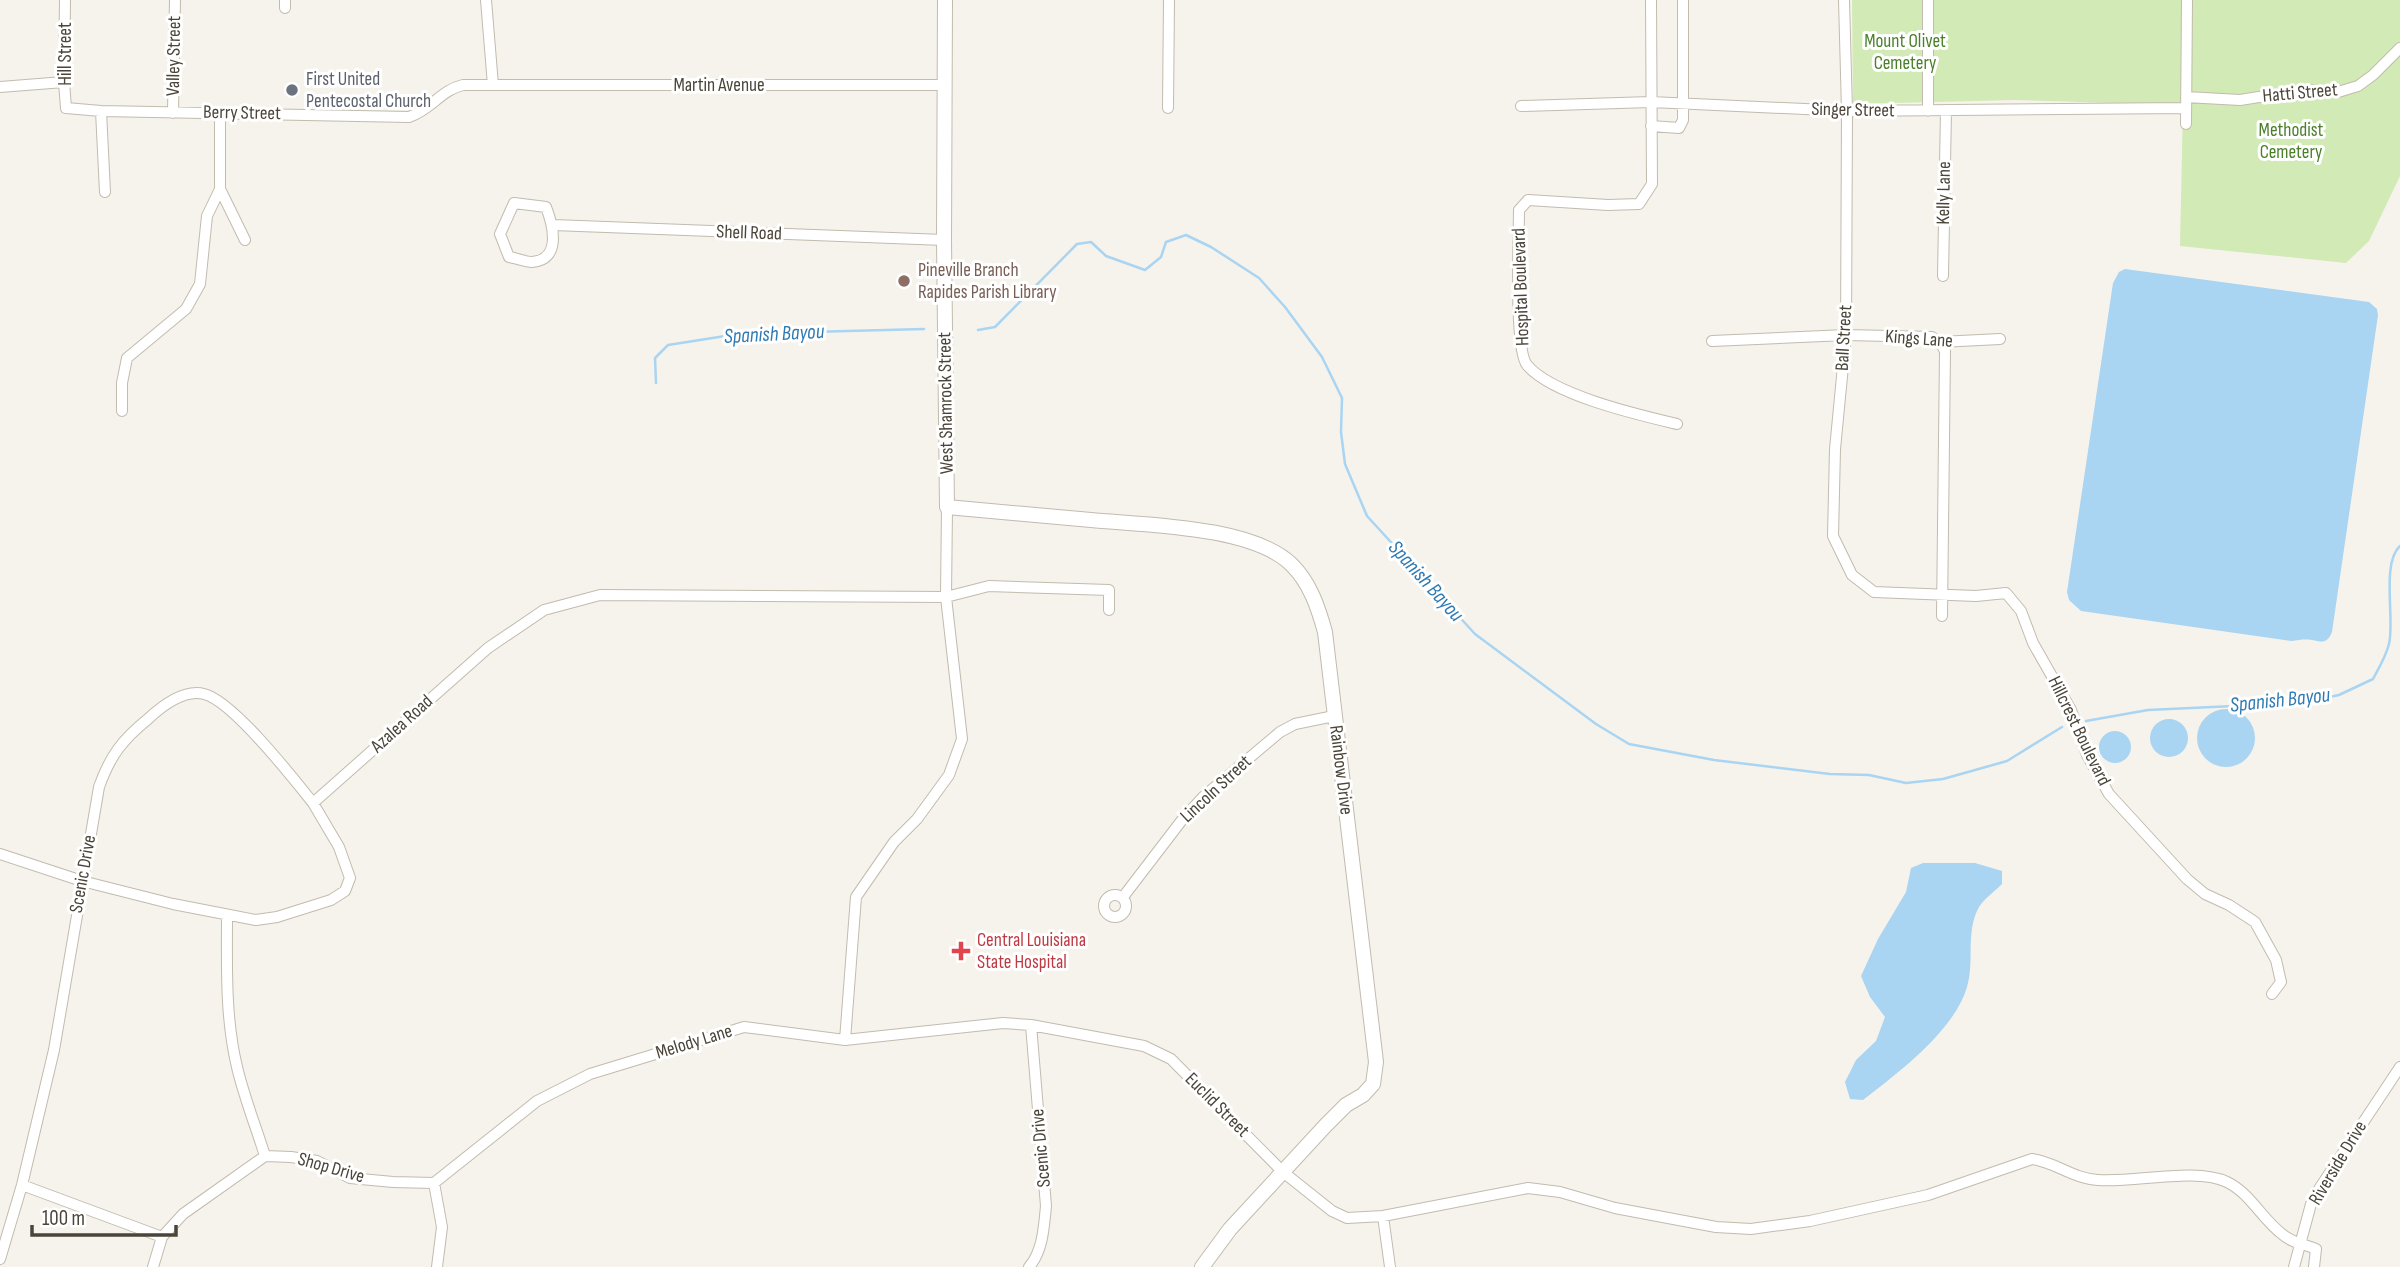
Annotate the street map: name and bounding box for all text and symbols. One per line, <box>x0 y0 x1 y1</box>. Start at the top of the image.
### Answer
street label: Valley Street <box>162 15 186 96</box>
street label: Hill Street <box>54 22 77 86</box>
park label: Mount Olivet Cemetery <box>1864 30 1946 75</box>
place label: First United Pentecostal Church <box>306 68 431 113</box>
street label: Martin Avenue <box>673 74 765 97</box>
street label: Hatti Street <box>2262 78 2339 108</box>
marker: First United Pentecostal Church <box>284 82 300 98</box>
street label: Singer Street <box>1811 98 1895 122</box>
street label: Berry Street <box>203 101 281 125</box>
park label: Methodist Cemetery <box>2259 119 2324 164</box>
street label: Kelly Lane <box>1932 161 1956 225</box>
street label: Shell Road <box>716 220 782 246</box>
street label: Hospital Boulevard <box>1507 228 1535 346</box>
place label: Pineville Branch Rapides Parish Library <box>918 259 1057 304</box>
marker: Pineville Branch Rapides Parish Library <box>896 273 912 289</box>
street label: Ball Street <box>1831 304 1857 372</box>
water label: Spanish Bayou <box>723 319 825 349</box>
street label: Kings Lane <box>1884 325 1954 353</box>
street label: West Shamrock Street <box>933 332 959 474</box>
water label: Spanish Bayou <box>1383 535 1469 627</box>
street label: Hillcrest Boulevard <box>2043 673 2115 789</box>
water label: Spanish Bayou <box>2229 682 2332 718</box>
street label: Azalea Road <box>365 690 438 759</box>
street label: Rainbow Drive <box>1324 724 1358 816</box>
street label: Lincoln Street <box>1176 750 1256 828</box>
street label: Scenic Drive <box>65 833 101 915</box>
place label: Central Louisiana State Hospital <box>977 929 1086 974</box>
marker: Central Louisiana State Hospital <box>951 941 971 961</box>
street label: Melody Lane <box>653 1019 735 1065</box>
street label: Euclid Street <box>1180 1068 1254 1142</box>
street label: Scenic Drive <box>1026 1108 1056 1188</box>
street label: Riverside Drive <box>2304 1117 2372 1209</box>
street label: Shop Drive <box>295 1148 367 1188</box>
scale bar <box>32 1194 175 1238</box>
text: 100 m <box>42 1206 85 1231</box>

